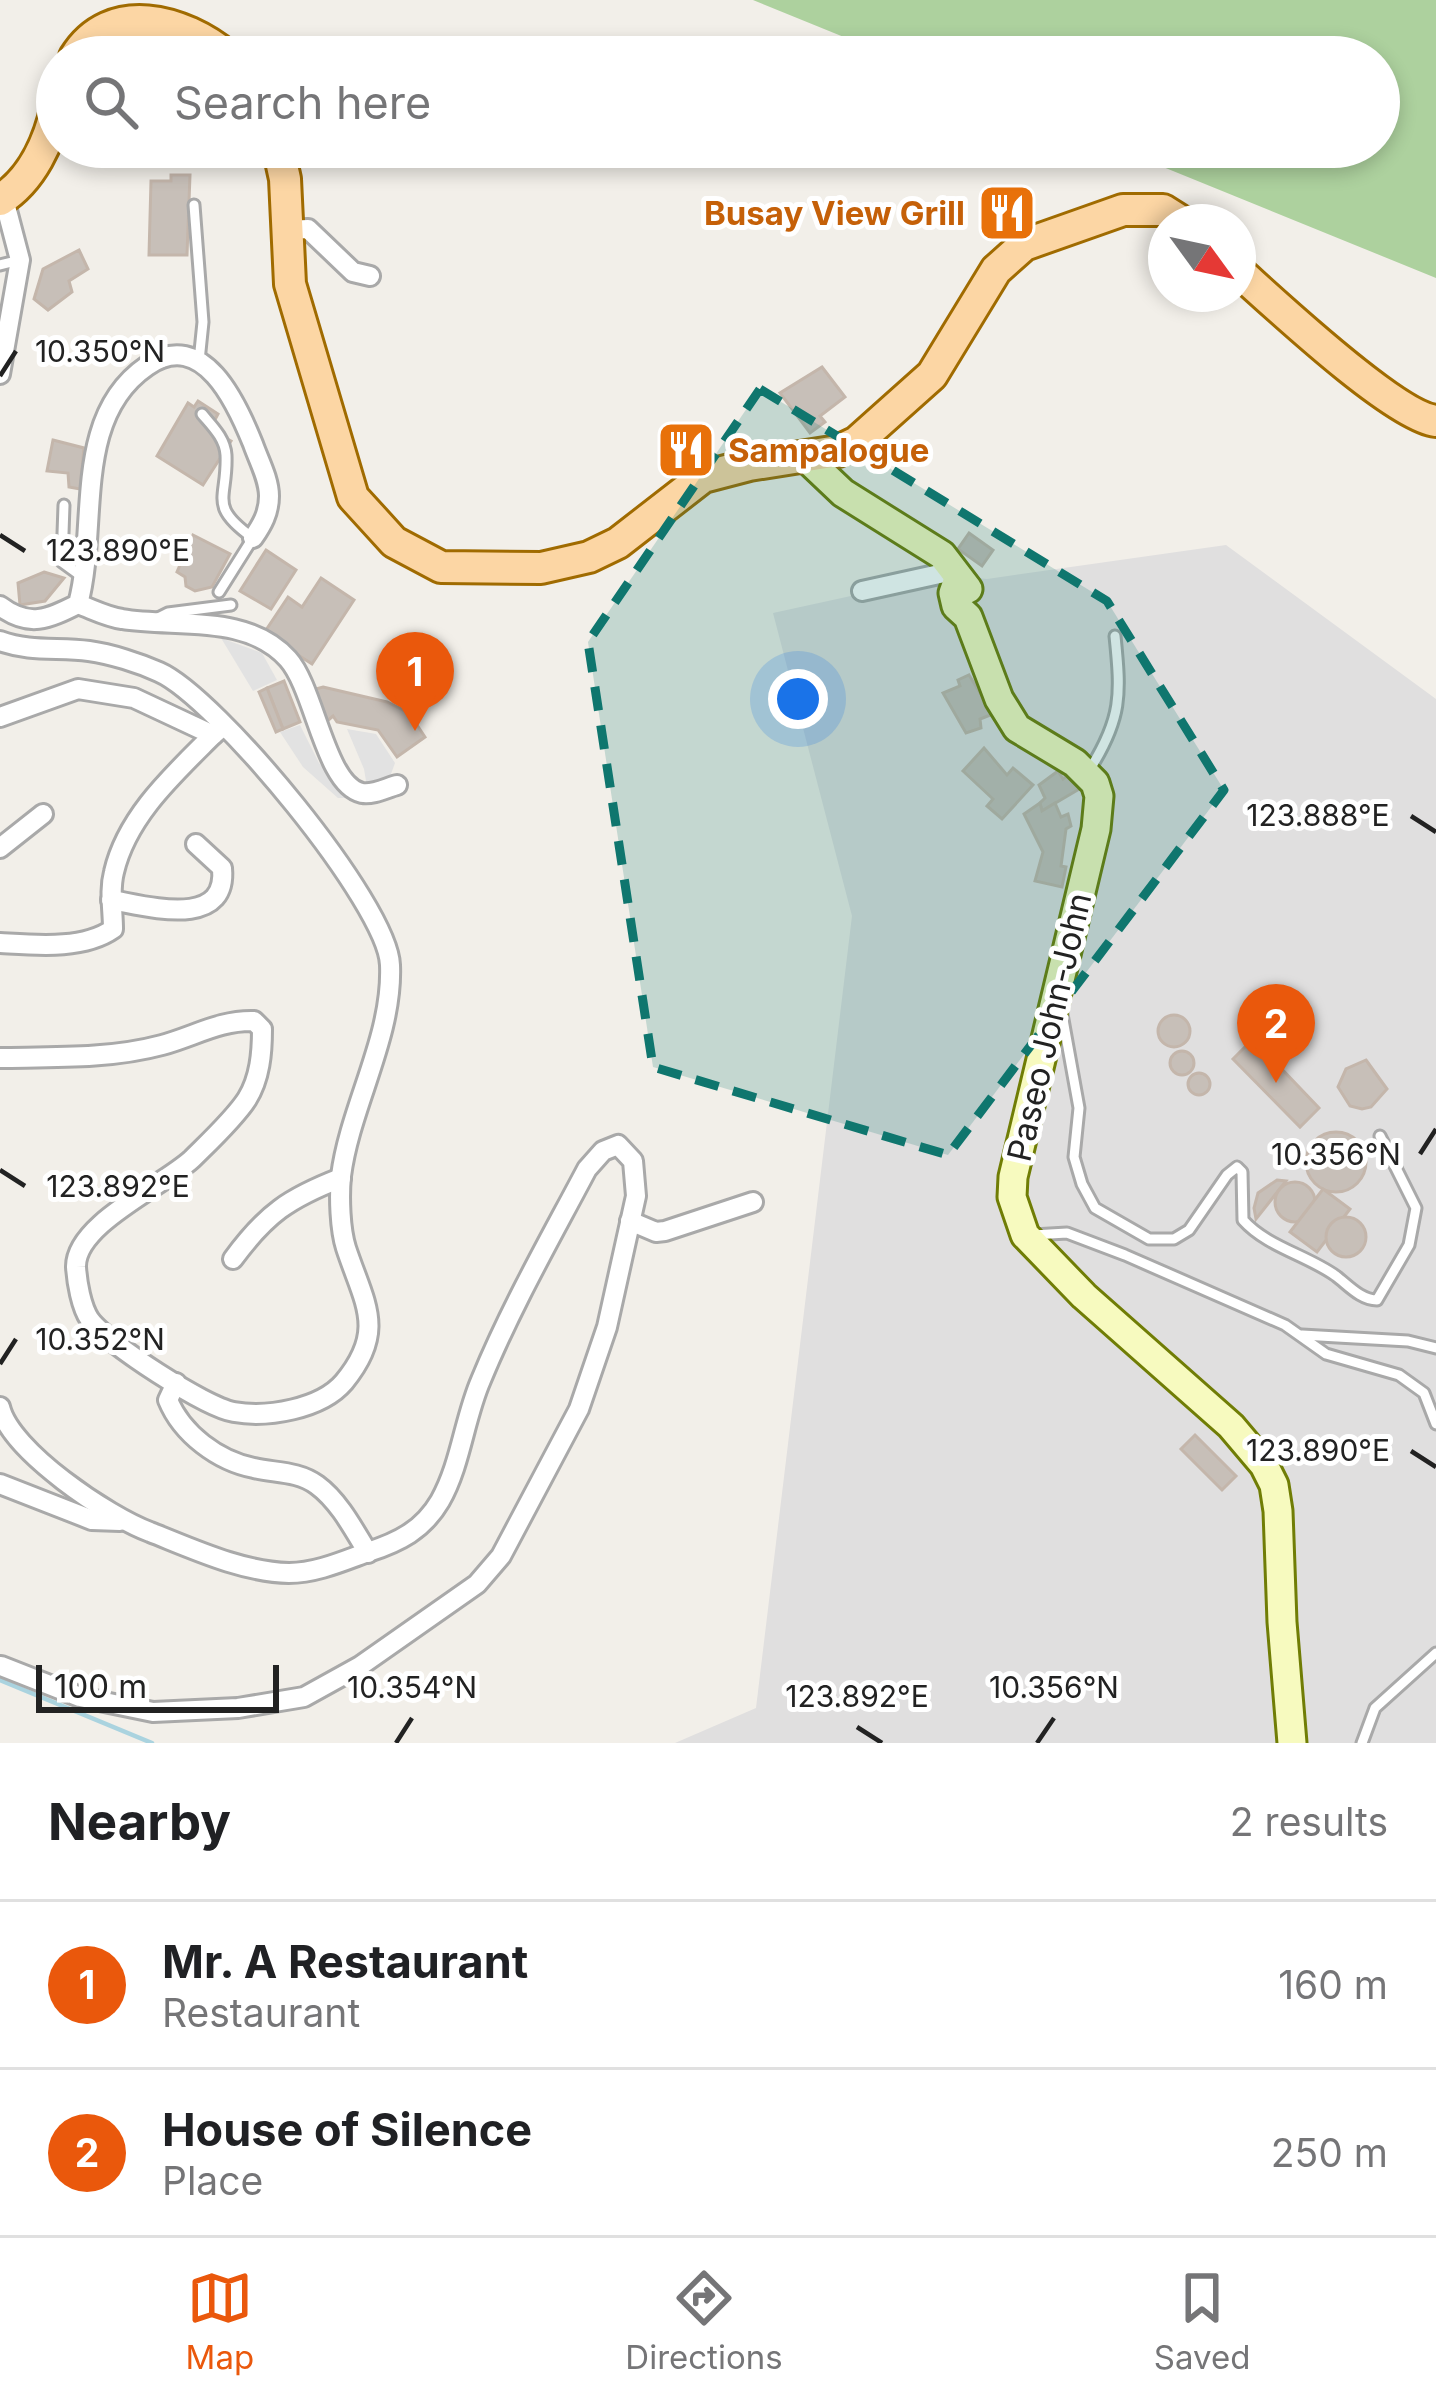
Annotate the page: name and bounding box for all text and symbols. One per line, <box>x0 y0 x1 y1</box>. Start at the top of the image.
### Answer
search box <box>36 36 1400 168</box>
icon: search <box>78 69 144 135</box>
text: Search here <box>174 75 431 130</box>
restaurant icon: Busay View Grill <box>976 182 1038 244</box>
place label: Busay View Grill <box>704 193 965 233</box>
north arrow <box>1148 204 1256 312</box>
text: 10.350°N <box>35 333 165 369</box>
restaurant icon: Sampalogue <box>655 419 717 481</box>
place label: Sampalogue <box>728 430 929 470</box>
text: 123.890°E <box>46 532 190 568</box>
pin: 1 <box>376 632 454 731</box>
your location <box>768 669 828 729</box>
text: 123.888°E <box>1246 797 1390 833</box>
street label: Paseo John-John <box>999 889 1099 1165</box>
pin: 2 <box>1237 984 1315 1083</box>
text: 10.356°N <box>1271 1136 1401 1172</box>
text: 123.892°E <box>46 1168 190 1204</box>
text: 10.352°N <box>35 1321 165 1357</box>
text: 123.890°E <box>1246 1432 1390 1468</box>
scale bar <box>36 1659 279 1712</box>
text: 100 m <box>54 1666 147 1706</box>
text: 10.354°N <box>347 1669 477 1705</box>
text: 10.356°N <box>989 1669 1119 1705</box>
text: 123.892°E <box>785 1678 929 1714</box>
text: Nearby <box>48 1791 231 1852</box>
text: 2 results <box>1230 1798 1388 1845</box>
text: Mr. A Restaurant <box>162 1934 528 1989</box>
text: 1 <box>79 1961 95 2008</box>
text: 160 m <box>1278 1961 1388 2008</box>
text: Restaurant <box>162 1989 360 2036</box>
text: House of Silence <box>162 2102 532 2157</box>
text: 2 <box>75 2129 99 2176</box>
text: 250 m <box>1271 2129 1388 2176</box>
text: Place <box>162 2157 263 2204</box>
tab: Map <box>186 2265 254 2377</box>
tab: Directions <box>625 2265 783 2377</box>
tab: Saved <box>1154 2265 1250 2377</box>

